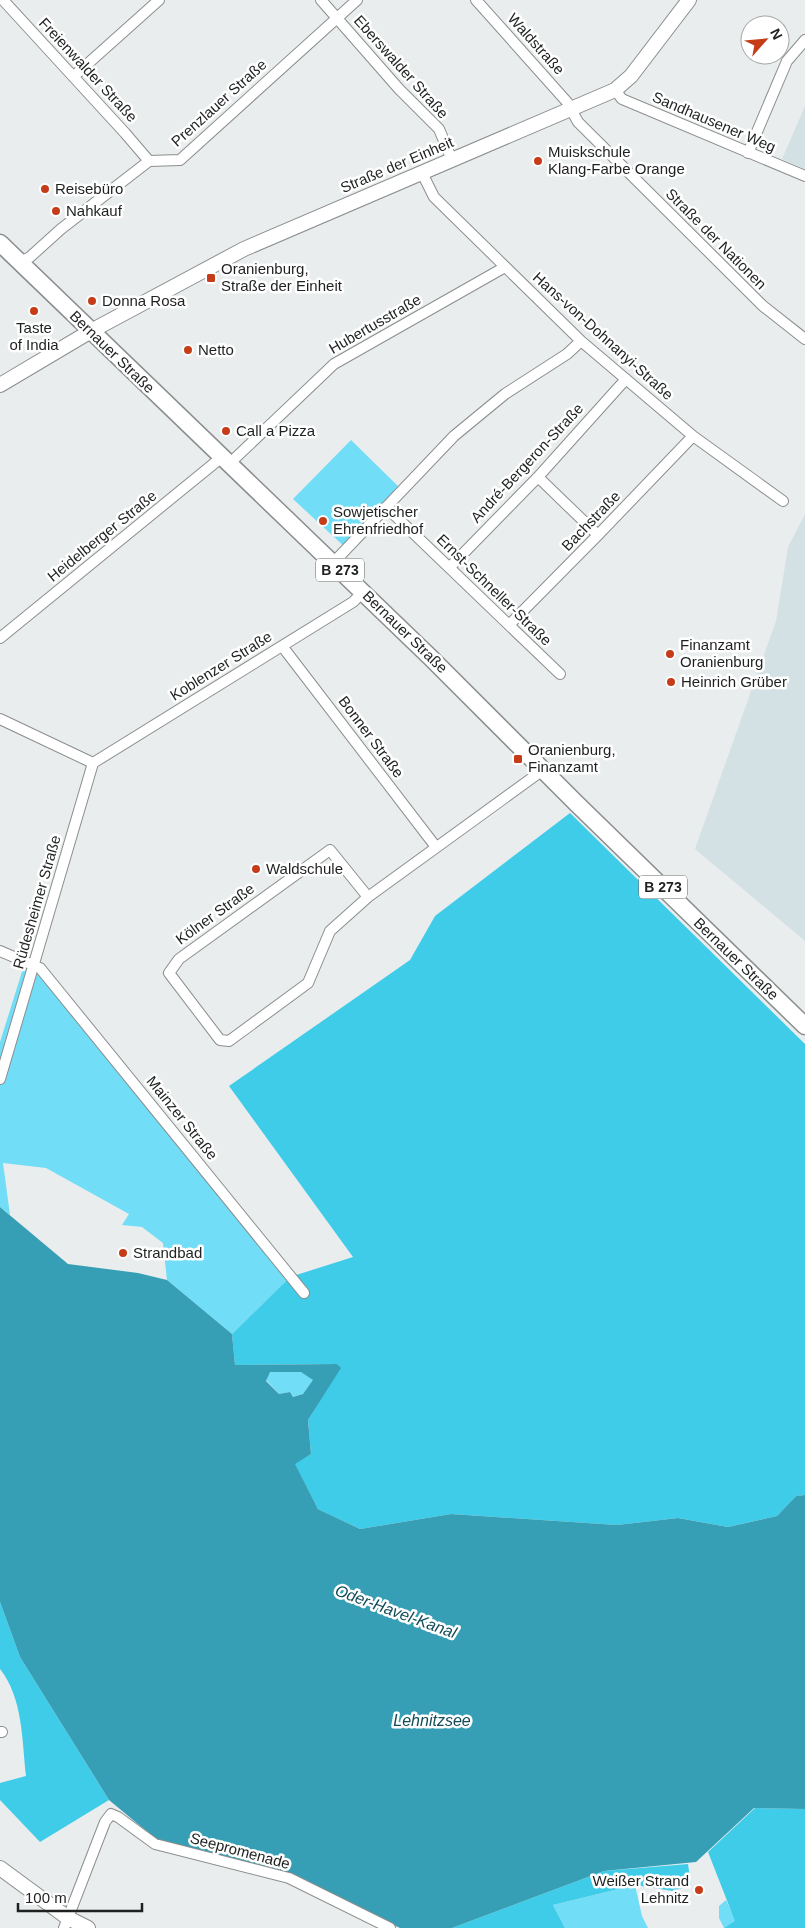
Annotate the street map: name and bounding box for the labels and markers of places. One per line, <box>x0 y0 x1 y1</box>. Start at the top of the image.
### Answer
place label: Muiskschule Klang-Farbe Orange <box>548 143 685 177</box>
marker: Muiskschule Klang-Farbe Orange <box>532 155 544 167</box>
place label: Reisebüro <box>55 180 123 197</box>
marker: Reisebüro <box>39 183 51 195</box>
place label: Nahkauf <box>66 202 123 219</box>
marker: Nahkauf <box>50 205 62 217</box>
place label: Oranienburg, Straße der Einheit <box>221 260 343 294</box>
marker: Oranienburg, Straße der Einheit <box>205 272 217 284</box>
place label: Donna Rosa <box>102 292 186 309</box>
marker: Donna Rosa <box>86 295 98 307</box>
marker: Taste of India <box>28 305 40 317</box>
place label: Taste of India <box>9 319 59 353</box>
place label: Netto <box>198 341 234 358</box>
marker: Netto <box>182 344 194 356</box>
place label: Call a Pizza <box>236 422 316 439</box>
marker: Call a Pizza <box>220 425 232 437</box>
place label: Sowjetischer Ehrenfriedhof <box>333 503 424 537</box>
marker: Sowjetischer Ehrenfriedhof <box>317 515 329 527</box>
place label: Finanzamt Oranienburg <box>680 636 763 670</box>
marker: Finanzamt Oranienburg <box>664 648 676 660</box>
place label: Heinrich Grüber <box>681 673 787 690</box>
marker: Heinrich Grüber <box>665 676 677 688</box>
place label: Oranienburg, Finanzamt <box>528 741 616 775</box>
marker: Oranienburg, Finanzamt <box>512 753 524 765</box>
place label: Waldschule <box>266 860 343 877</box>
marker: Waldschule <box>250 863 262 875</box>
place label: Strandbad <box>133 1244 202 1261</box>
marker: Strandbad <box>117 1247 129 1259</box>
place label: Weißer Strand Lehnitz <box>593 1872 689 1906</box>
marker: Weißer Strand Lehnitz <box>693 1884 705 1896</box>

